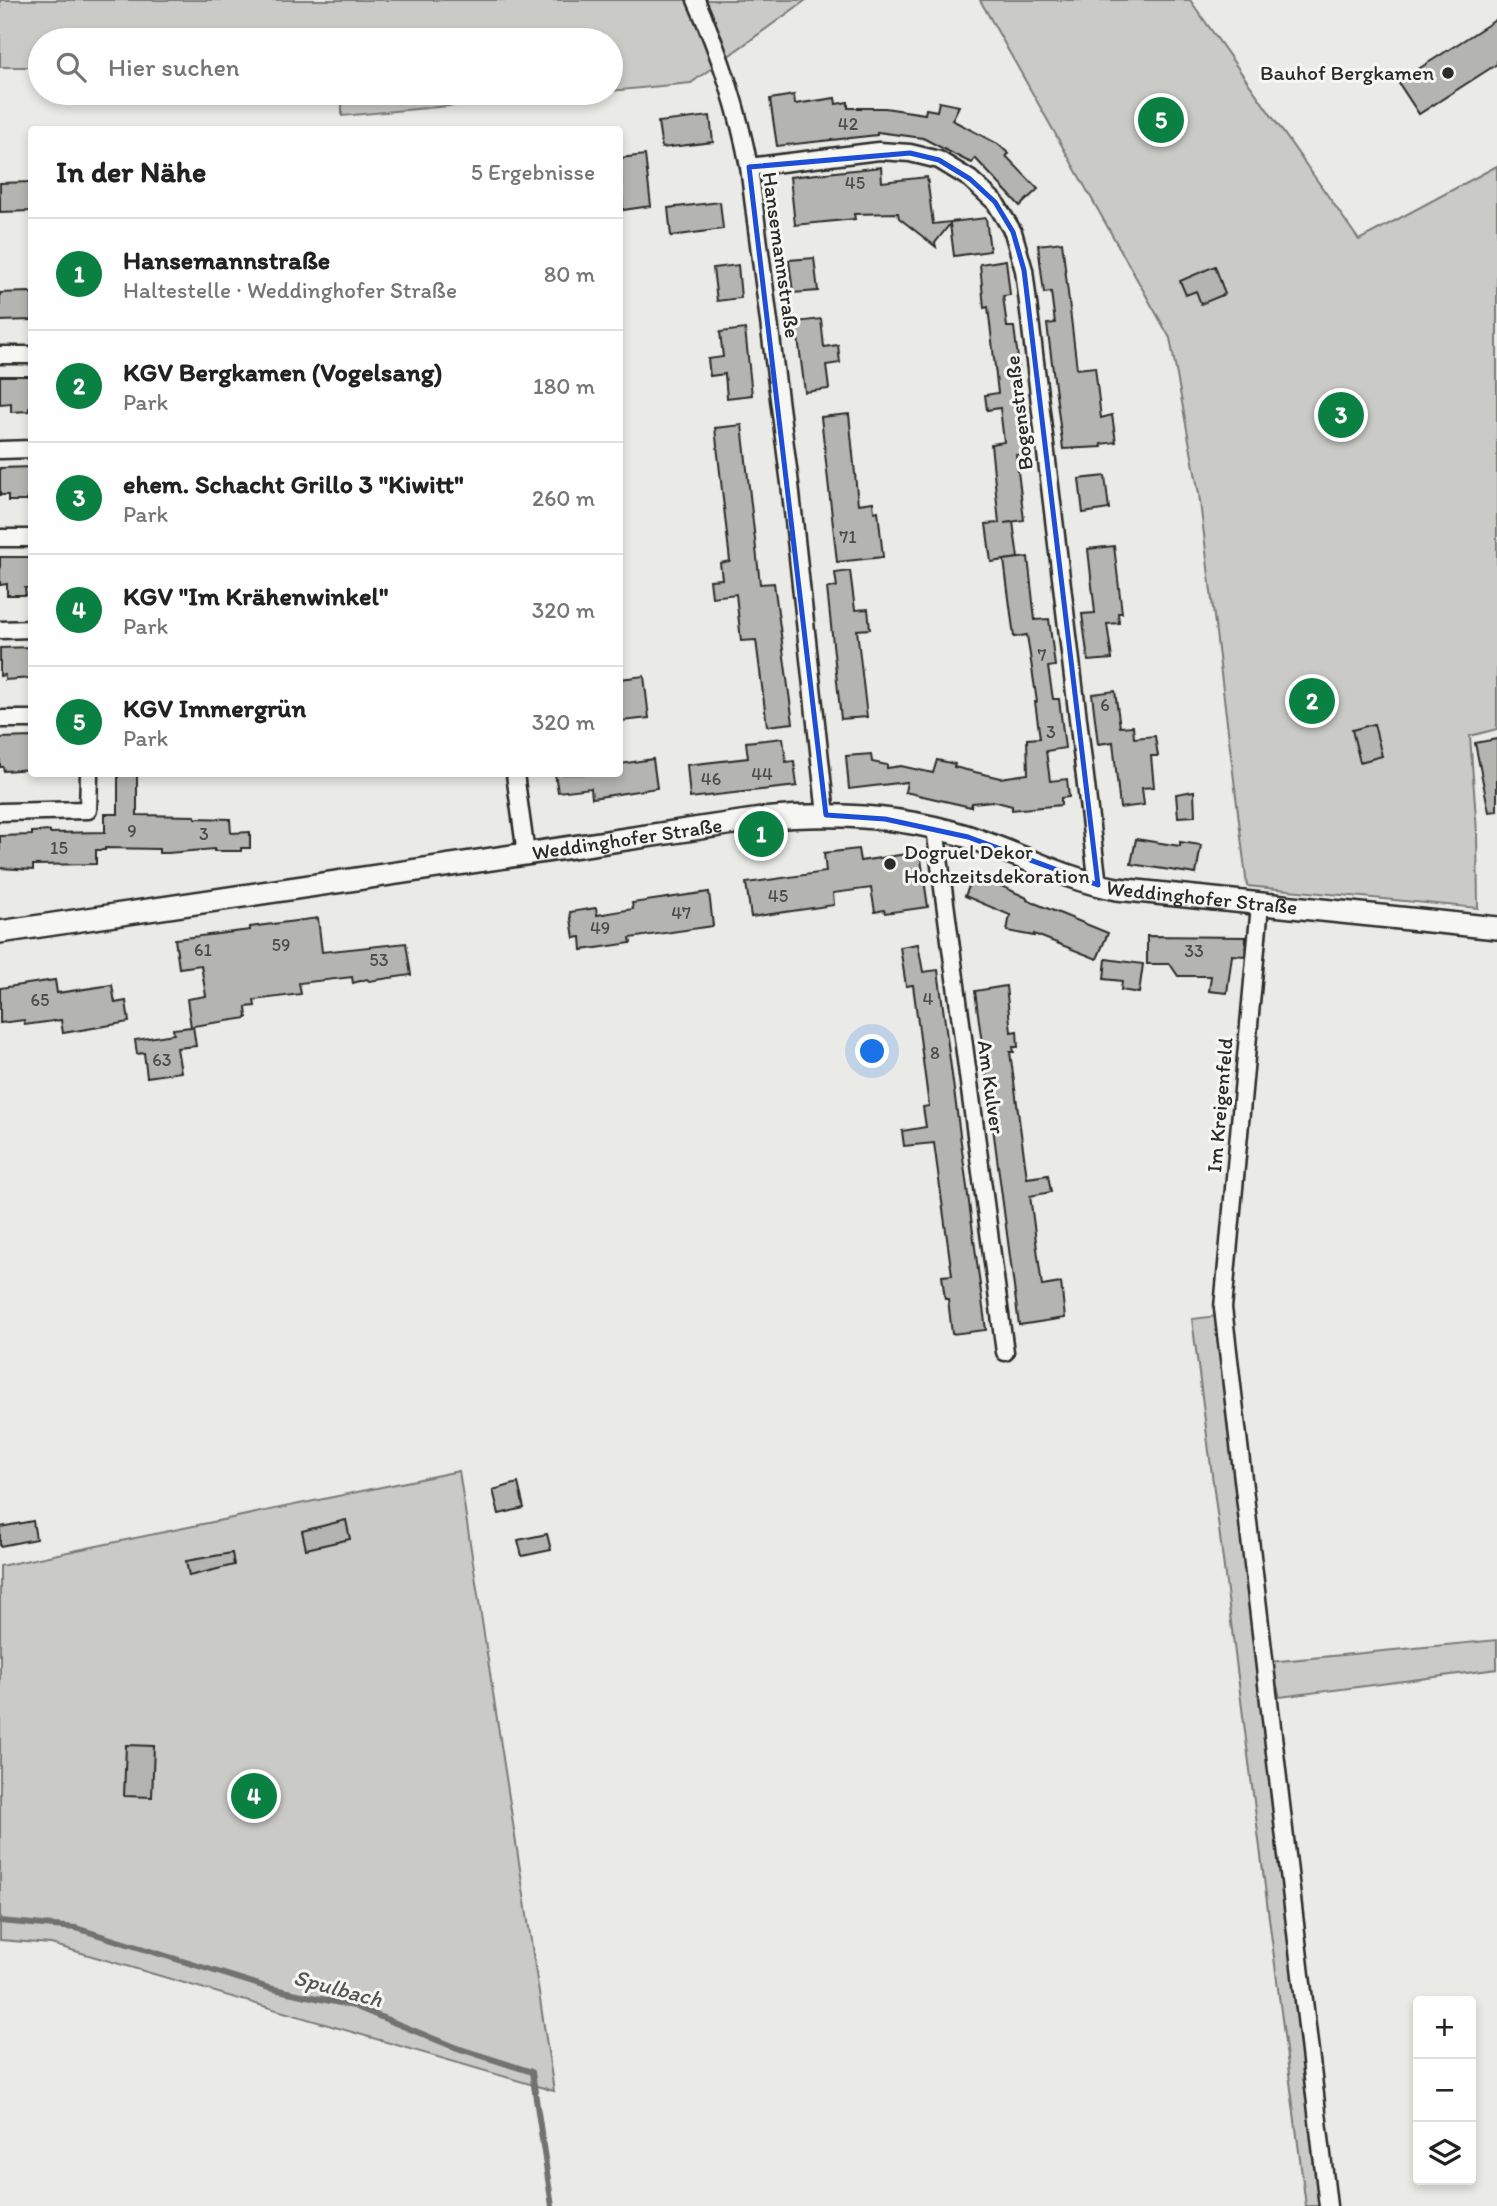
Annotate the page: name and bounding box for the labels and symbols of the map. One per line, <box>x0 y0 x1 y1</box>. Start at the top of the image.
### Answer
place label: Bauhof Bergkamen <box>1260 60 1434 85</box>
marker: Bauhof Bergkamen <box>1440 65 1456 81</box>
pin: 5 <box>1138 94 1184 146</box>
house number: 42 <box>838 113 859 135</box>
street label: Hansemannstraße <box>757 170 806 340</box>
house number: 45 <box>845 172 865 194</box>
street label: Bogenstraße <box>999 354 1038 472</box>
pin: 3 <box>1318 389 1364 441</box>
house number: 71 <box>839 526 857 548</box>
house number: 7 <box>1038 644 1047 666</box>
pin: 2 <box>1289 675 1335 727</box>
house number: 6 <box>1100 694 1110 716</box>
house number: 3 <box>1046 721 1056 743</box>
house number: 44 <box>751 763 773 785</box>
house number: 46 <box>701 768 721 790</box>
pin: 1 <box>738 808 784 860</box>
street label: Weddinghofer Straße <box>530 812 724 865</box>
house number: 9 <box>127 820 137 842</box>
house number: 3 <box>199 823 209 845</box>
house number: 15 <box>50 837 68 859</box>
place label: Dogruel Dekor Hochzeitsdekoration <box>904 839 1090 888</box>
marker: Dogruel Dekor Hochzeitsdekoration <box>882 856 898 872</box>
street label: Weddinghofer Straße <box>1104 874 1299 919</box>
house number: 45 <box>768 885 788 907</box>
house number: 47 <box>671 902 691 924</box>
house number: 49 <box>590 917 610 939</box>
house number: 59 <box>272 934 290 956</box>
house number: 61 <box>194 939 212 961</box>
house number: 33 <box>1184 940 1204 962</box>
house number: 53 <box>369 949 389 971</box>
house number: 4 <box>923 988 934 1010</box>
house number: 65 <box>31 989 49 1011</box>
your location <box>855 1034 889 1068</box>
street label: Im Kreigenfeld <box>1201 1036 1238 1173</box>
street label: Am Kulver <box>973 1038 1011 1136</box>
house number: 8 <box>930 1042 940 1064</box>
house number: 63 <box>152 1049 172 1071</box>
pin: 4 <box>231 1770 277 1822</box>
water label: Spulbach <box>291 1963 385 2013</box>

